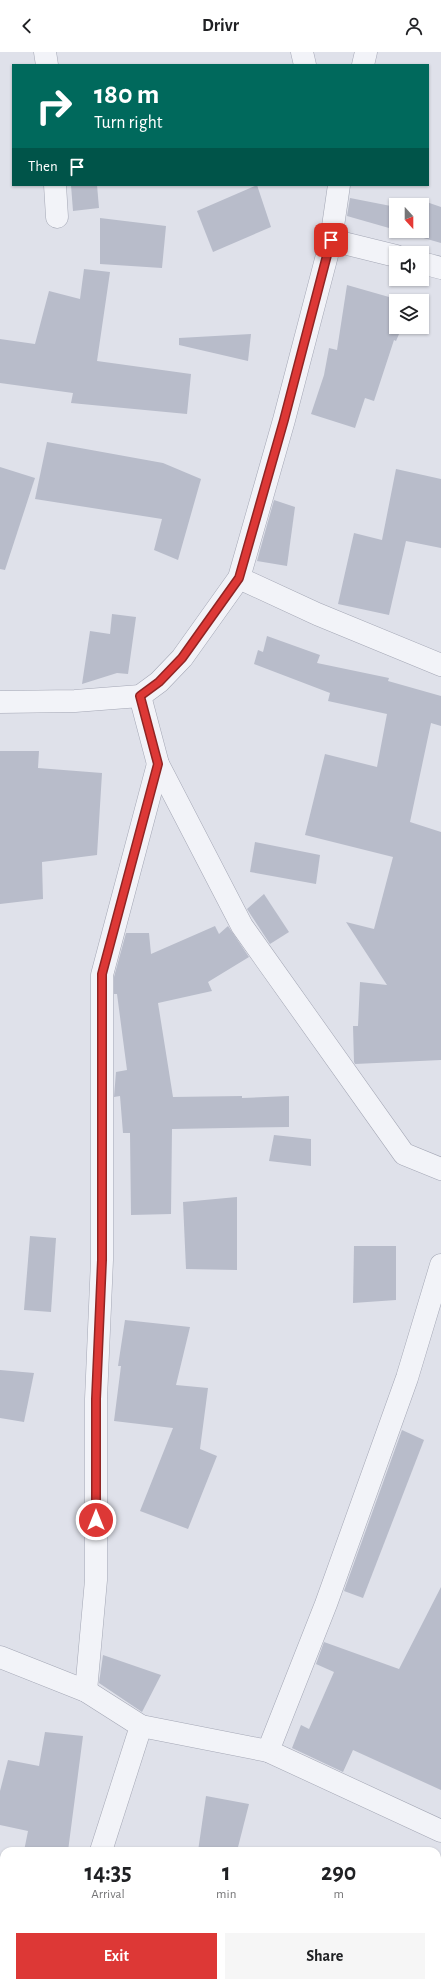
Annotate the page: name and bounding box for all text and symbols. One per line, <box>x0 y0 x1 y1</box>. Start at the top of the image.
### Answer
icon: back <box>16 15 38 37</box>
icon: person <box>403 15 425 37</box>
text: Drivr <box>202 17 239 35</box>
icon: right <box>28 80 80 132</box>
text: 180 m <box>94 81 159 109</box>
text: Turn right <box>94 114 163 132</box>
icon: arrive <box>66 156 88 178</box>
text: Then <box>28 159 58 174</box>
north arrow <box>389 198 429 238</box>
map controls <box>389 198 429 334</box>
pin <box>314 223 348 257</box>
icon: arrive <box>320 229 342 251</box>
button: sound <box>389 246 429 286</box>
button: layers <box>389 294 429 334</box>
position arrow <box>75 1499 117 1541</box>
text: 14:35 <box>85 1861 132 1885</box>
text: 1 <box>222 1861 231 1885</box>
text: 290 <box>321 1861 356 1885</box>
text: Arrival <box>91 1888 125 1901</box>
text: min <box>216 1888 236 1901</box>
text: m <box>333 1888 344 1901</box>
button: Exit <box>16 1933 217 1979</box>
button: Share <box>225 1933 425 1979</box>

